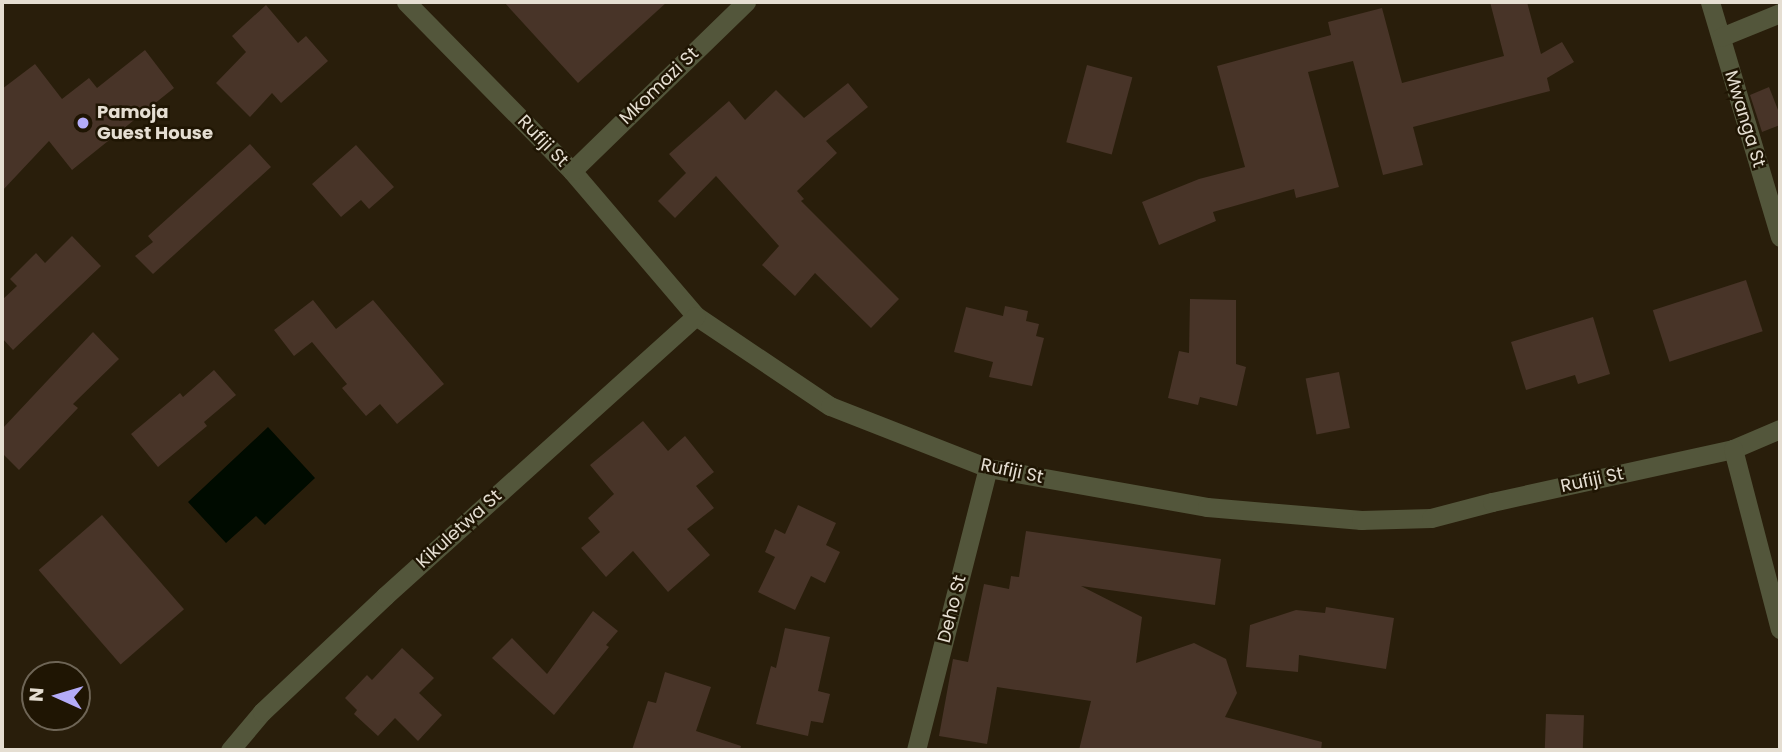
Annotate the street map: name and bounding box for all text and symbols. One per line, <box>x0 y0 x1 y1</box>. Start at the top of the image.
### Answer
street label: Mkomazi St <box>615 43 703 129</box>
street label: Mwanga St <box>1720 68 1770 170</box>
place label: Pamoja Guest House <box>97 102 213 144</box>
street label: Rufiji St <box>513 111 573 171</box>
marker: Pamoja Guest House <box>75 115 91 131</box>
street label: Rufiji St <box>979 454 1045 488</box>
street label: Rufiji St <box>1559 463 1625 497</box>
street label: Kikuletwa St <box>412 485 506 573</box>
street label: Deho St <box>933 573 971 645</box>
north arrow <box>21 661 91 731</box>
text: N <box>23 687 51 703</box>

